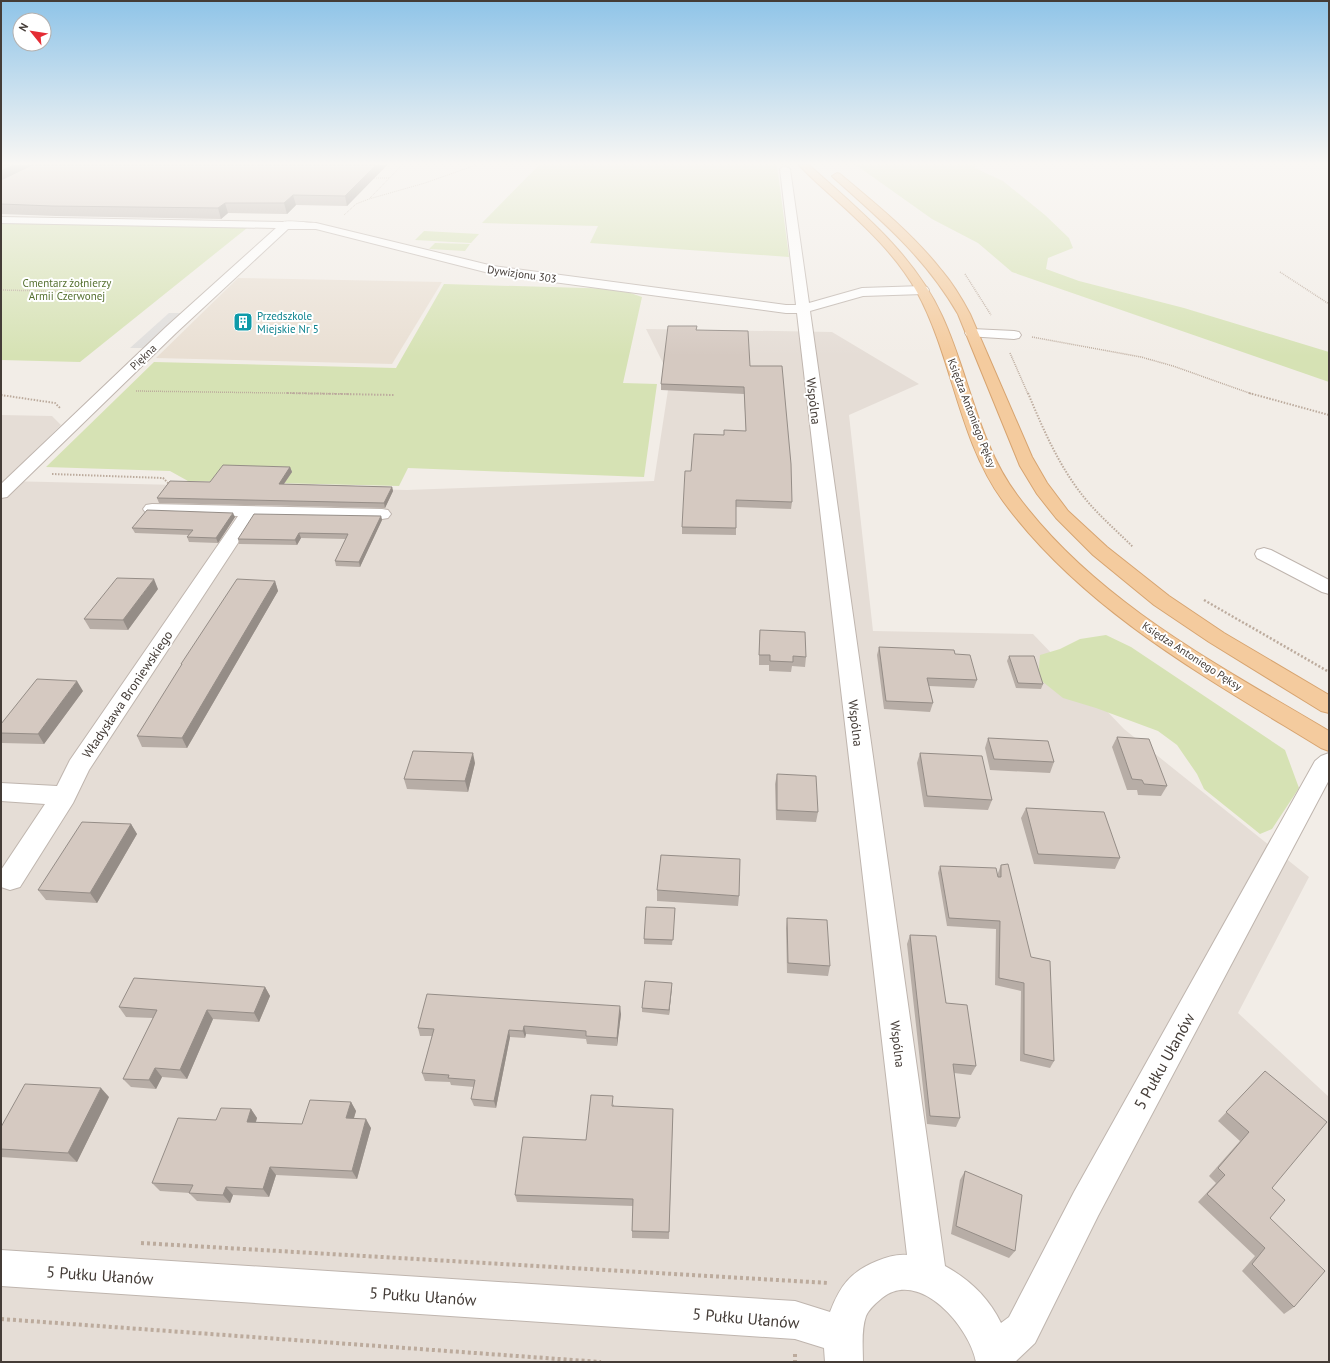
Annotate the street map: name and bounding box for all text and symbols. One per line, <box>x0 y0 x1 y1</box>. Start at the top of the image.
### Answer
north arrow <box>12 12 52 52</box>
text: N <box>15 20 31 34</box>
street label: Dywizjonu 303 <box>486 262 558 286</box>
park label: Cmentarz żołnierzy Armii Czerwonej <box>23 276 112 303</box>
place label: Przedszkole Miejskie Nr 5 <box>257 309 319 336</box>
building icon: Przedszkole Miejskie Nr 5 <box>232 311 254 333</box>
street label: Piękna <box>127 341 159 373</box>
street label: Księdza Antoniego Pęksy <box>945 356 1000 470</box>
street label: Wspólna <box>802 377 825 425</box>
street label: Księdza Antoniego Pęksy <box>1140 619 1245 694</box>
street label: Władysława Broniewskiego <box>78 627 177 761</box>
street label: Wspólna <box>844 699 867 747</box>
street label: 5 Pułku Ułanów <box>1129 1009 1199 1113</box>
street label: Wspólna <box>886 1020 909 1068</box>
street label: 5 Pułku Ułanów <box>46 1261 154 1289</box>
street label: 5 Pułku Ułanów <box>369 1282 477 1310</box>
street label: 5 Pułku Ułanów <box>692 1303 800 1333</box>

